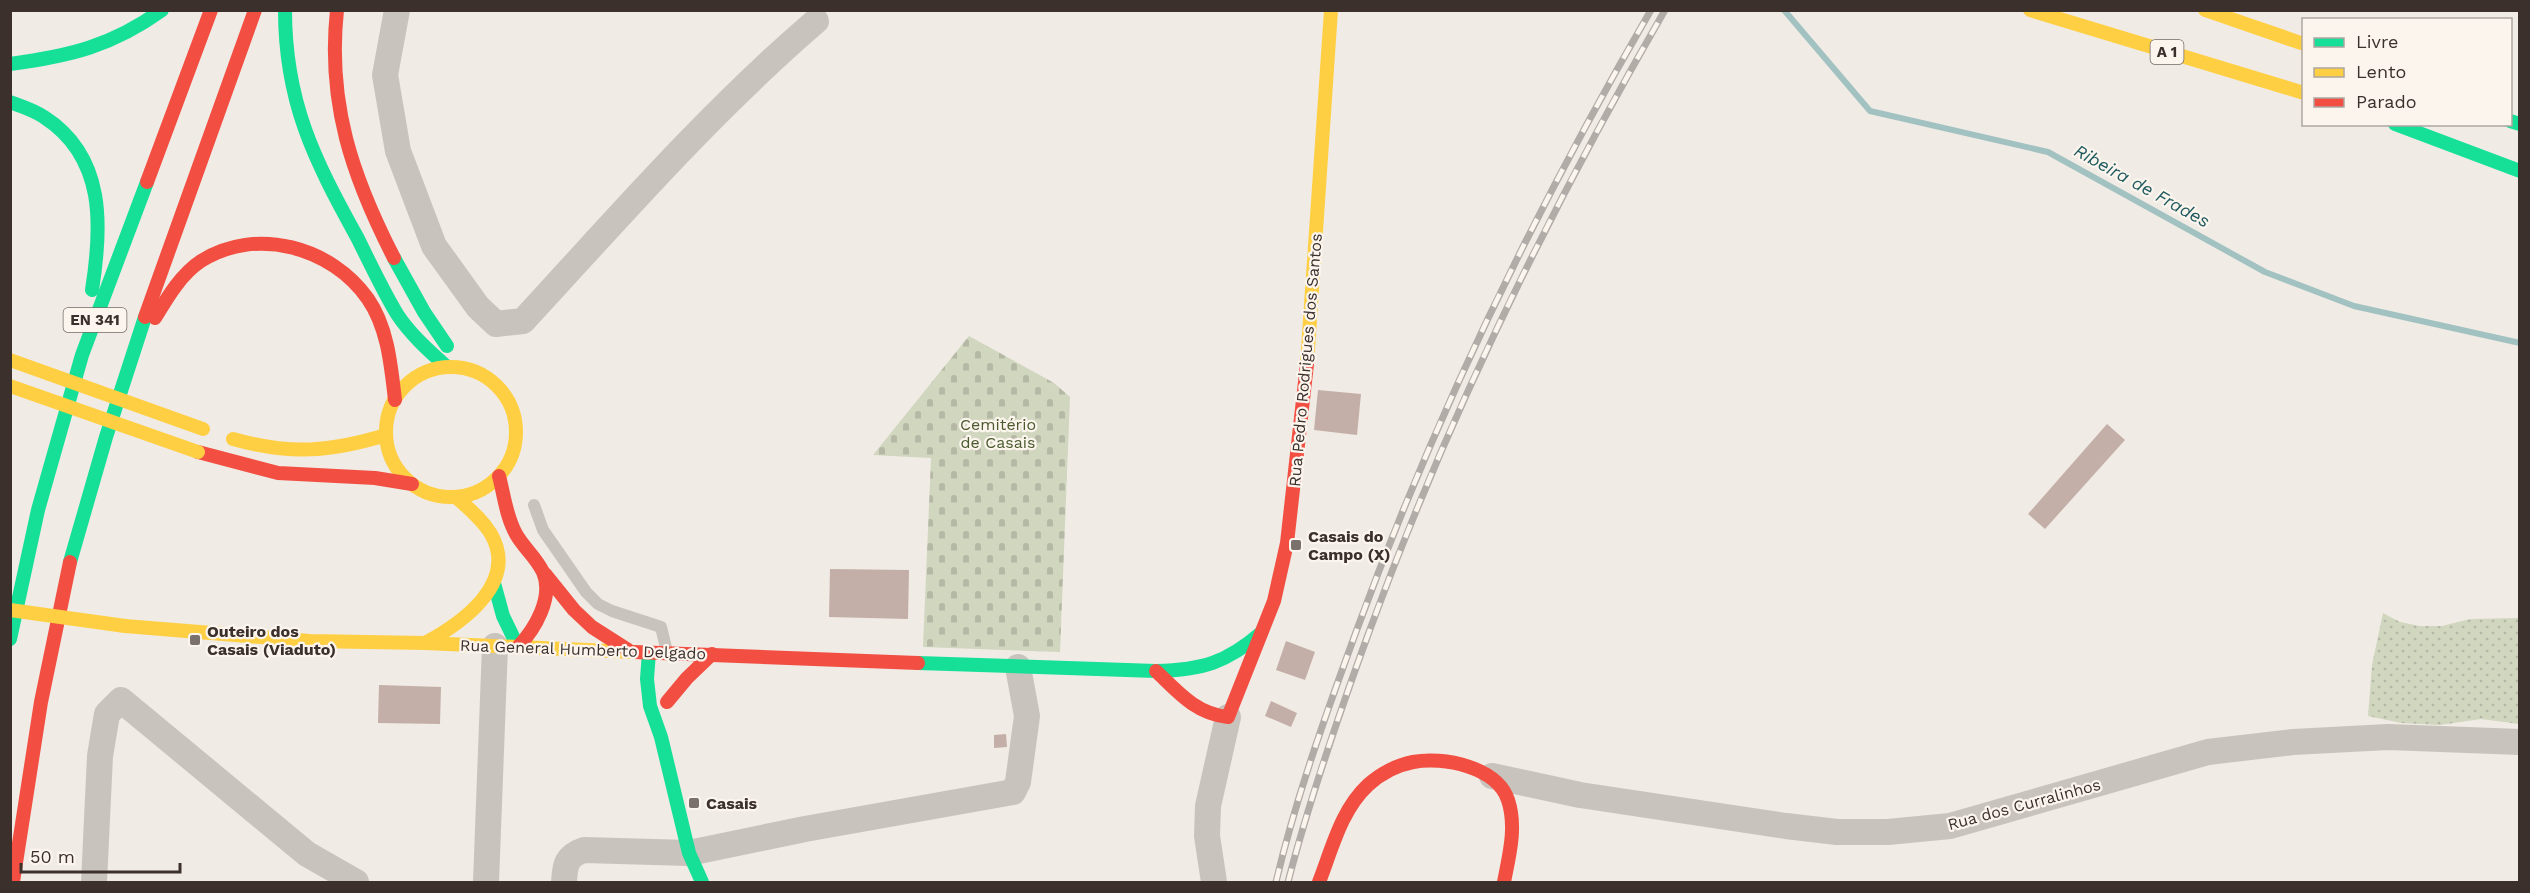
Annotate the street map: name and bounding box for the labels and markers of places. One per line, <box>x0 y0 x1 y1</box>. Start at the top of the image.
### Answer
place label: Casais do Campo (X) <box>1308 527 1391 564</box>
marker: Casais do Campo (X) <box>1289 538 1303 552</box>
place label: Outeiro dos Casais (Viaduto) <box>207 622 336 659</box>
marker: Outeiro dos Casais (Viaduto) <box>188 633 202 647</box>
place label: Casais <box>706 794 758 813</box>
marker: Casais <box>687 796 701 810</box>

